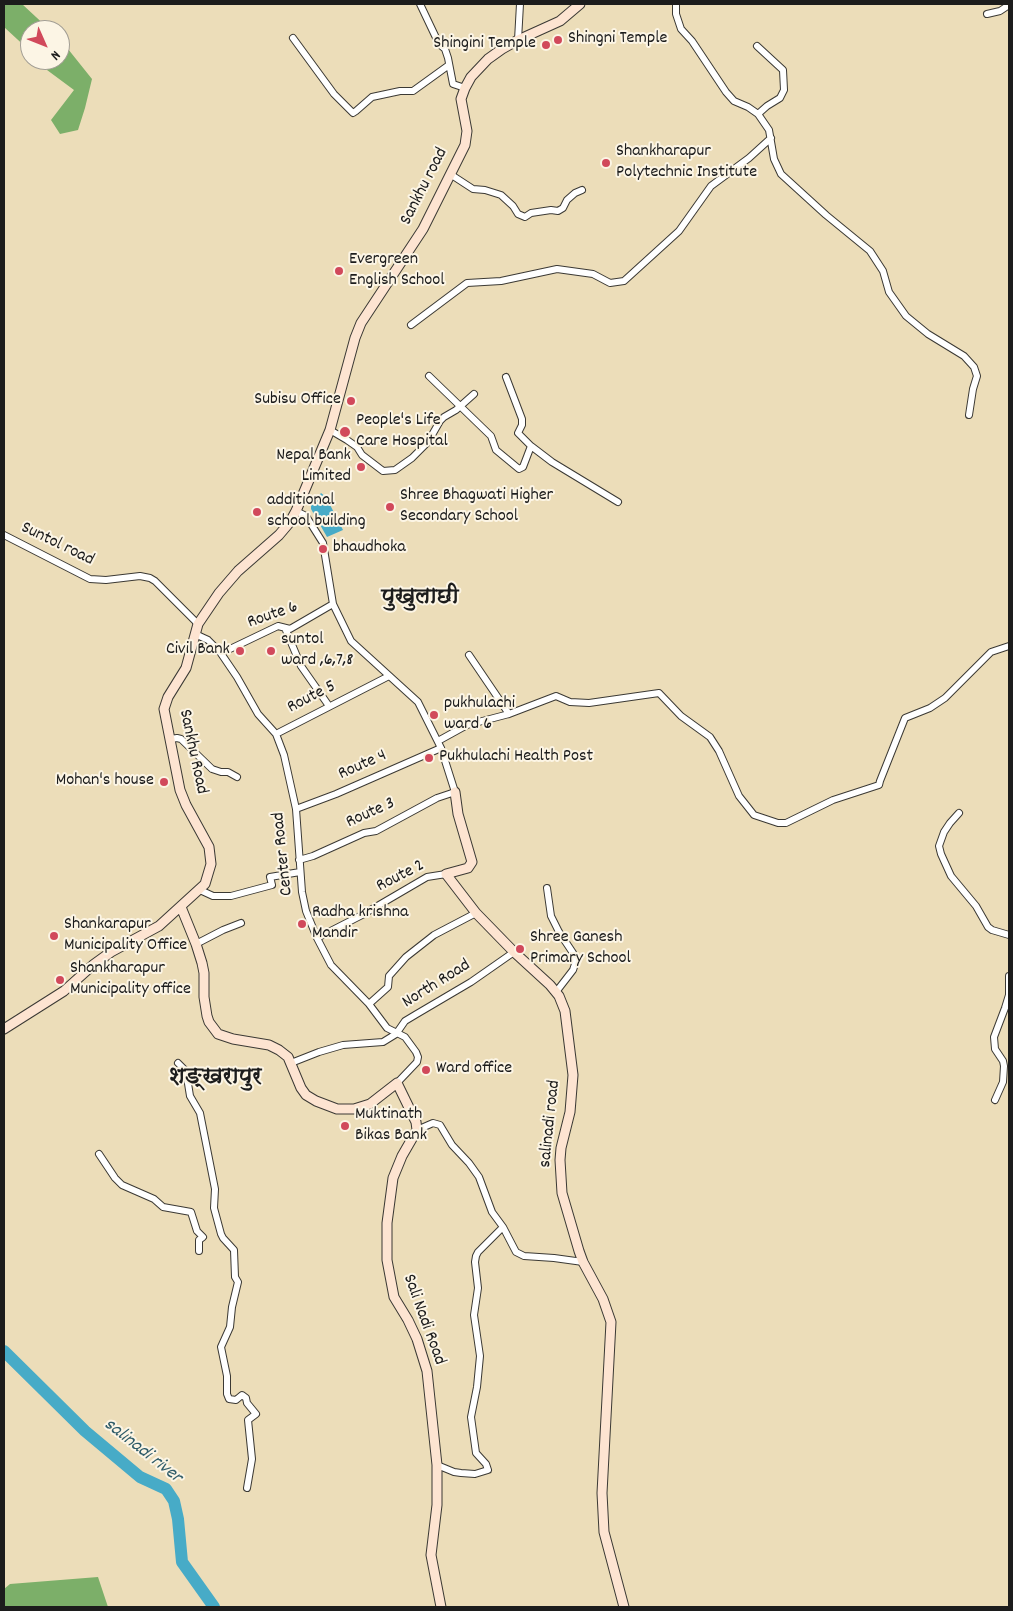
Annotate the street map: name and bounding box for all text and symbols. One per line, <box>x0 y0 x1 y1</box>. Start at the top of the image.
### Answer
north arrow <box>20 20 70 70</box>
place label: Shingni Temple <box>568 29 667 51</box>
place label: Shingini Temple <box>433 34 536 56</box>
marker: Shingni Temple <box>552 34 564 46</box>
marker: Shingini Temple <box>540 39 552 51</box>
text: N <box>45 45 65 64</box>
place label: Shankharapur Polytechnic Institute <box>616 142 757 184</box>
street label: Sankhu road <box>396 145 454 229</box>
marker: Shankharapur Polytechnic Institute <box>600 157 612 169</box>
place label: Evergreen English School <box>349 250 445 292</box>
marker: Evergreen English School <box>333 265 345 277</box>
place label: Subisu Office <box>254 390 341 412</box>
marker: Subisu Office <box>345 395 357 407</box>
place label: People's Life Care Hospital <box>356 411 448 454</box>
marker: People's Life Care Hospital <box>338 425 352 439</box>
place label: Nepal Bank Limited <box>276 446 351 488</box>
marker: Nepal Bank Limited <box>355 461 367 473</box>
place label: Shree Bhagwati Higher Secondary School <box>400 486 553 528</box>
place label: additional school building <box>267 491 366 534</box>
marker: Shree Bhagwati Higher Secondary School <box>384 501 396 513</box>
marker: additional school building <box>251 506 263 518</box>
street label: Suntol road <box>17 518 97 572</box>
place label: bhaudhoka <box>333 538 406 560</box>
marker: bhaudhoka <box>317 543 329 555</box>
district label: पुखुलाछी <box>381 586 459 612</box>
street label: Route 6 <box>245 597 301 635</box>
place label: suntol ward ,6,7,8 <box>281 630 353 672</box>
place label: Civil Bank <box>166 640 230 662</box>
marker: Civil Bank <box>234 645 246 657</box>
marker: suntol ward ,6,7,8 <box>265 645 277 657</box>
street label: Route 5 <box>284 677 340 719</box>
place label: pukhulachi ward 6 <box>444 694 515 736</box>
street label: Sankhu Road <box>173 708 211 796</box>
marker: pukhulachi ward 6 <box>428 709 440 721</box>
street label: Route 4 <box>335 746 391 786</box>
place label: Pukhulachi Health Post <box>439 747 593 769</box>
marker: Pukhulachi Health Post <box>423 752 435 764</box>
place label: Mohan's house <box>56 771 154 793</box>
marker: Mohan's house <box>158 776 170 788</box>
street label: Route 3 <box>343 794 399 834</box>
street label: Center Road <box>269 811 299 897</box>
street label: Route 2 <box>373 856 429 898</box>
place label: Radha krishna Mandir <box>312 903 408 946</box>
place label: Shankarapur Municipality Office <box>64 915 187 958</box>
marker: Radha krishna Mandir <box>296 918 308 930</box>
place label: Shree Ganesh Primary School <box>530 928 631 971</box>
marker: Shankarapur Municipality Office <box>48 930 60 942</box>
marker: Shree Ganesh Primary School <box>514 943 526 955</box>
street label: North Road <box>399 956 475 1014</box>
place label: Shankharapur Municipality office <box>70 959 191 1002</box>
marker: Shankharapur Municipality office <box>54 974 66 986</box>
place label: Ward office <box>436 1059 512 1081</box>
marker: Ward office <box>420 1064 432 1076</box>
district label: शङ्खरापुर <box>168 1066 262 1092</box>
street label: salinadi road <box>536 1079 566 1169</box>
place label: Muktinath Bikas Bank <box>355 1105 427 1148</box>
marker: Muktinath Bikas Bank <box>339 1120 351 1132</box>
street label: Sali Nadi Road <box>397 1272 449 1368</box>
water label: salinadi river <box>98 1414 186 1490</box>

